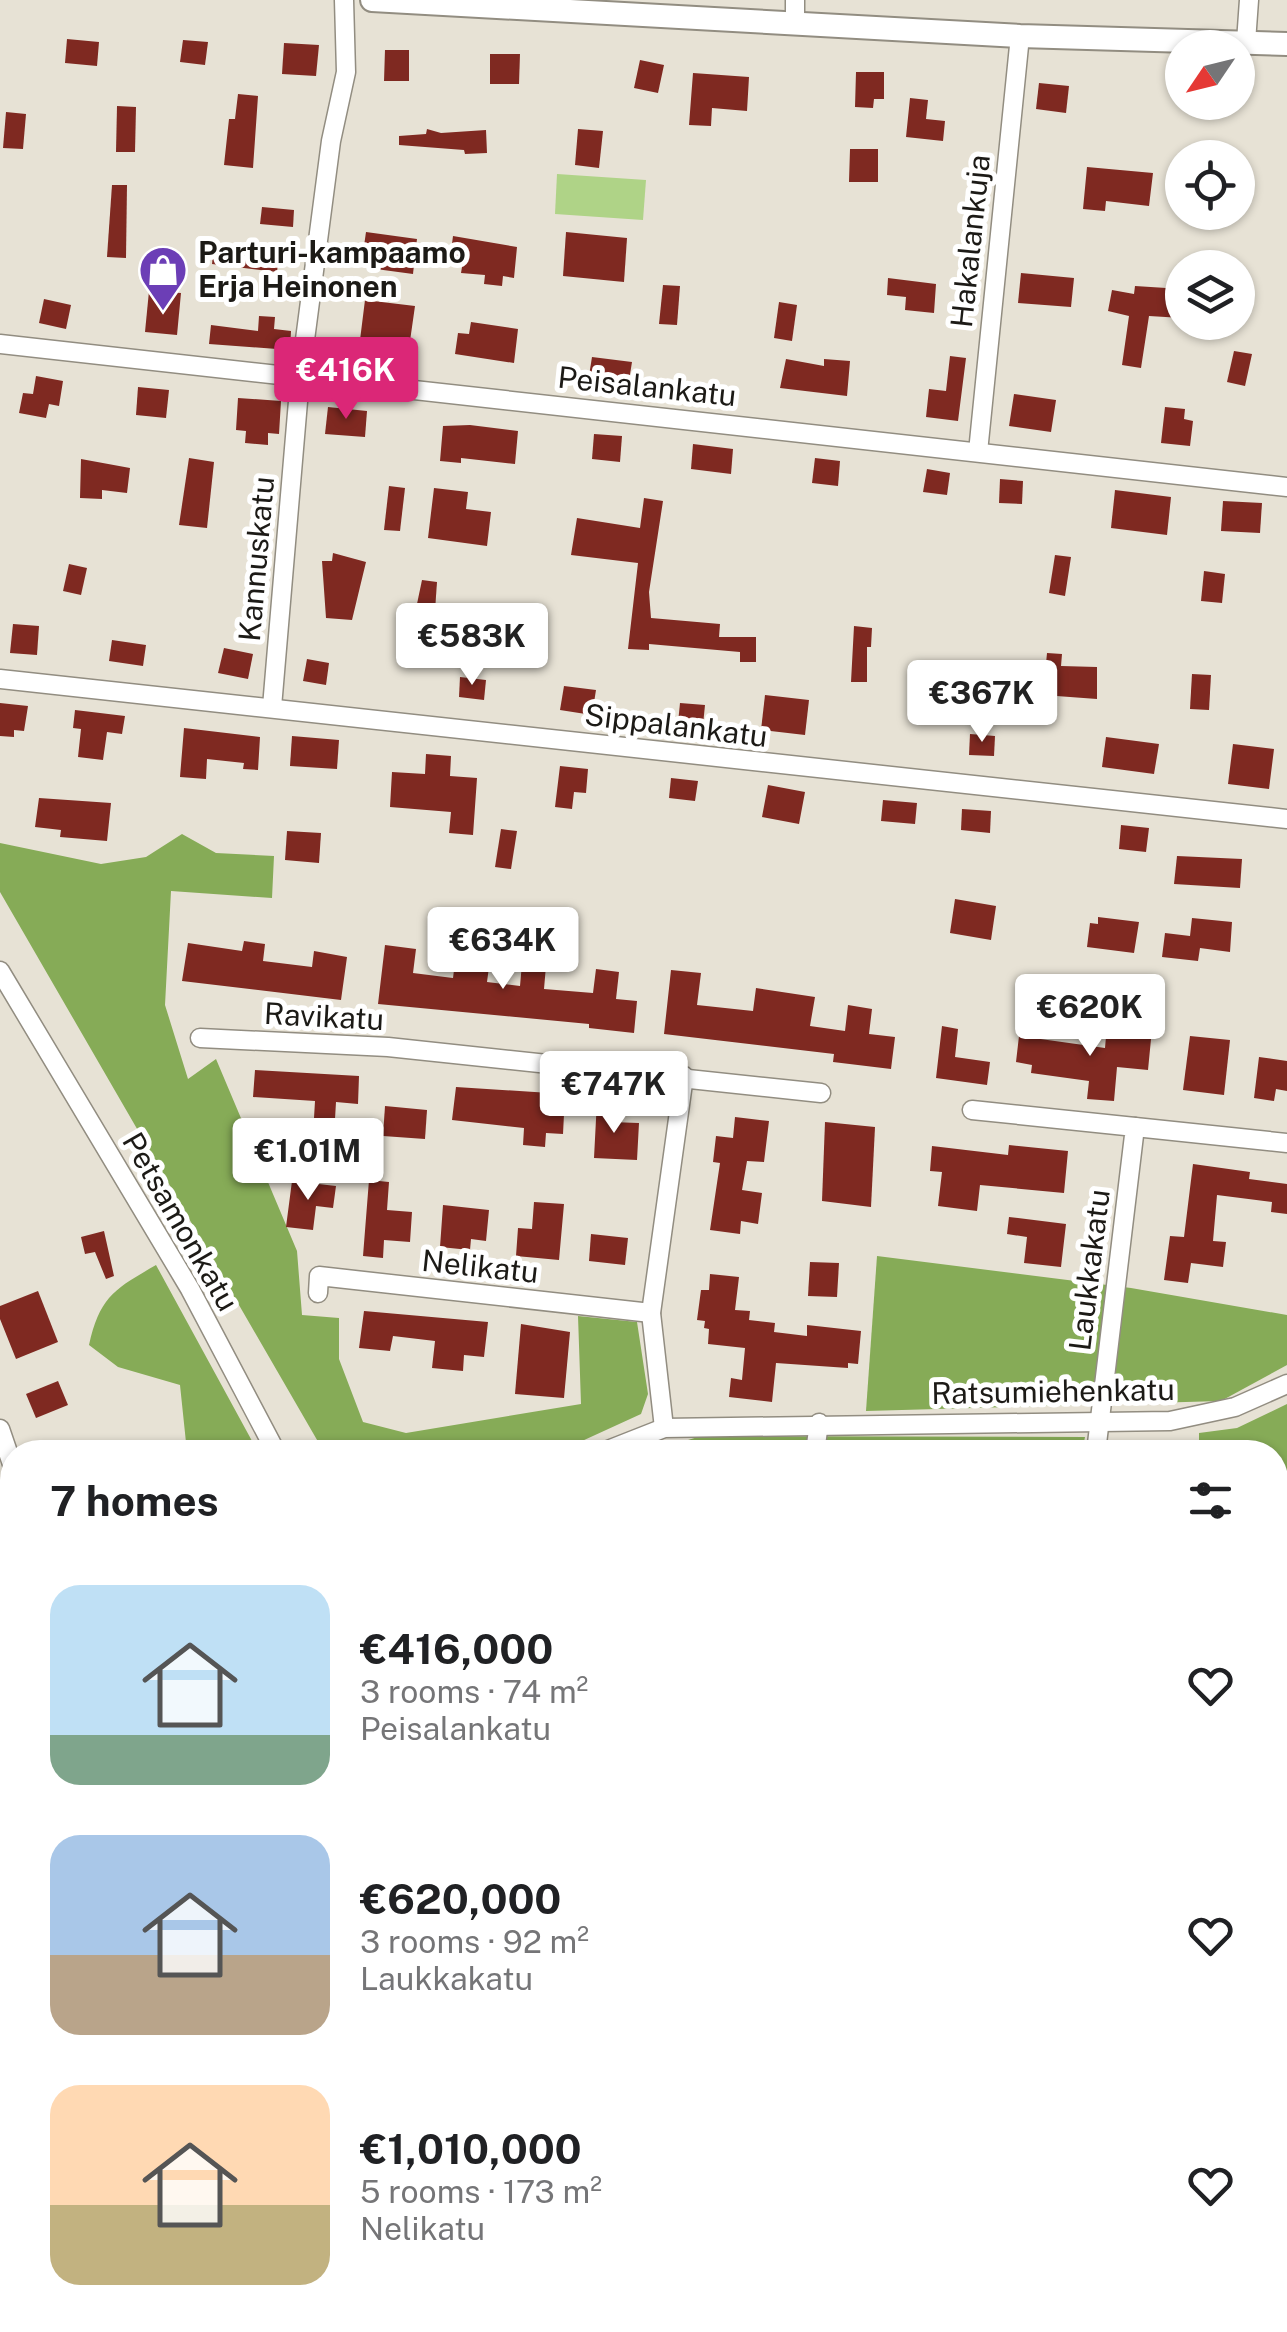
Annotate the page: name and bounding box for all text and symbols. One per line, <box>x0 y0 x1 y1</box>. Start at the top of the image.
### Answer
north arrow <box>1165 30 1255 120</box>
map controls <box>1165 30 1255 340</box>
button: locate <box>1165 140 1255 230</box>
street label: Hakalankuja <box>943 153 997 329</box>
place label: Parturi-kampaamo Erja Heinonen <box>198 234 466 304</box>
shop icon: Parturi-kampaamo Erja Heinonen <box>137 244 189 312</box>
button: layers <box>1165 250 1255 340</box>
pin: €416K <box>276 337 416 422</box>
text: €416K <box>296 351 396 388</box>
street label: Peisalankatu <box>556 359 738 413</box>
street label: Kannuskatu <box>231 475 281 643</box>
pin: €583K <box>402 603 542 688</box>
text: €583K <box>418 617 526 654</box>
pin: €367K <box>912 660 1052 745</box>
text: €367K <box>929 674 1035 711</box>
street label: Sippalankatu <box>583 696 770 754</box>
pin: €634K <box>433 907 573 992</box>
text: €634K <box>450 921 557 958</box>
pin: €620K <box>1020 974 1160 1059</box>
text: €620K <box>1037 988 1143 1025</box>
street label: Ravikatu <box>263 995 385 1037</box>
pin: €747K <box>544 1051 684 1136</box>
text: €747K <box>562 1065 666 1102</box>
pin: €1.01M <box>227 1118 389 1203</box>
street label: Petsamonkatu <box>115 1126 246 1317</box>
text: €1.01M <box>255 1132 361 1169</box>
street label: Laukkakatu <box>1061 1187 1117 1353</box>
street label: Nelikatu <box>420 1242 540 1290</box>
street label: Ratsumiehenkatu <box>931 1371 1175 1411</box>
icon: filters <box>1183 1473 1238 1528</box>
text: 7 homes <box>50 1476 219 1525</box>
text: €416,000 <box>360 1624 553 1673</box>
icon: home <box>130 1625 250 1745</box>
icon: heart <box>1183 1658 1238 1713</box>
text: 3 rooms · 74 m² <box>360 1673 588 1710</box>
text: Peisalankatu <box>360 1710 551 1747</box>
text: €620,000 <box>360 1874 561 1923</box>
icon: home <box>130 1875 250 1995</box>
icon: heart <box>1183 1908 1238 1963</box>
text: 3 rooms · 92 m² <box>360 1923 589 1960</box>
text: Laukkakatu <box>360 1960 533 1997</box>
text: €1,010,000 <box>360 2124 582 2173</box>
icon: home <box>130 2125 250 2245</box>
icon: heart <box>1183 2158 1238 2213</box>
text: 5 rooms · 173 m² <box>360 2173 602 2210</box>
text: Nelikatu <box>360 2210 485 2247</box>

